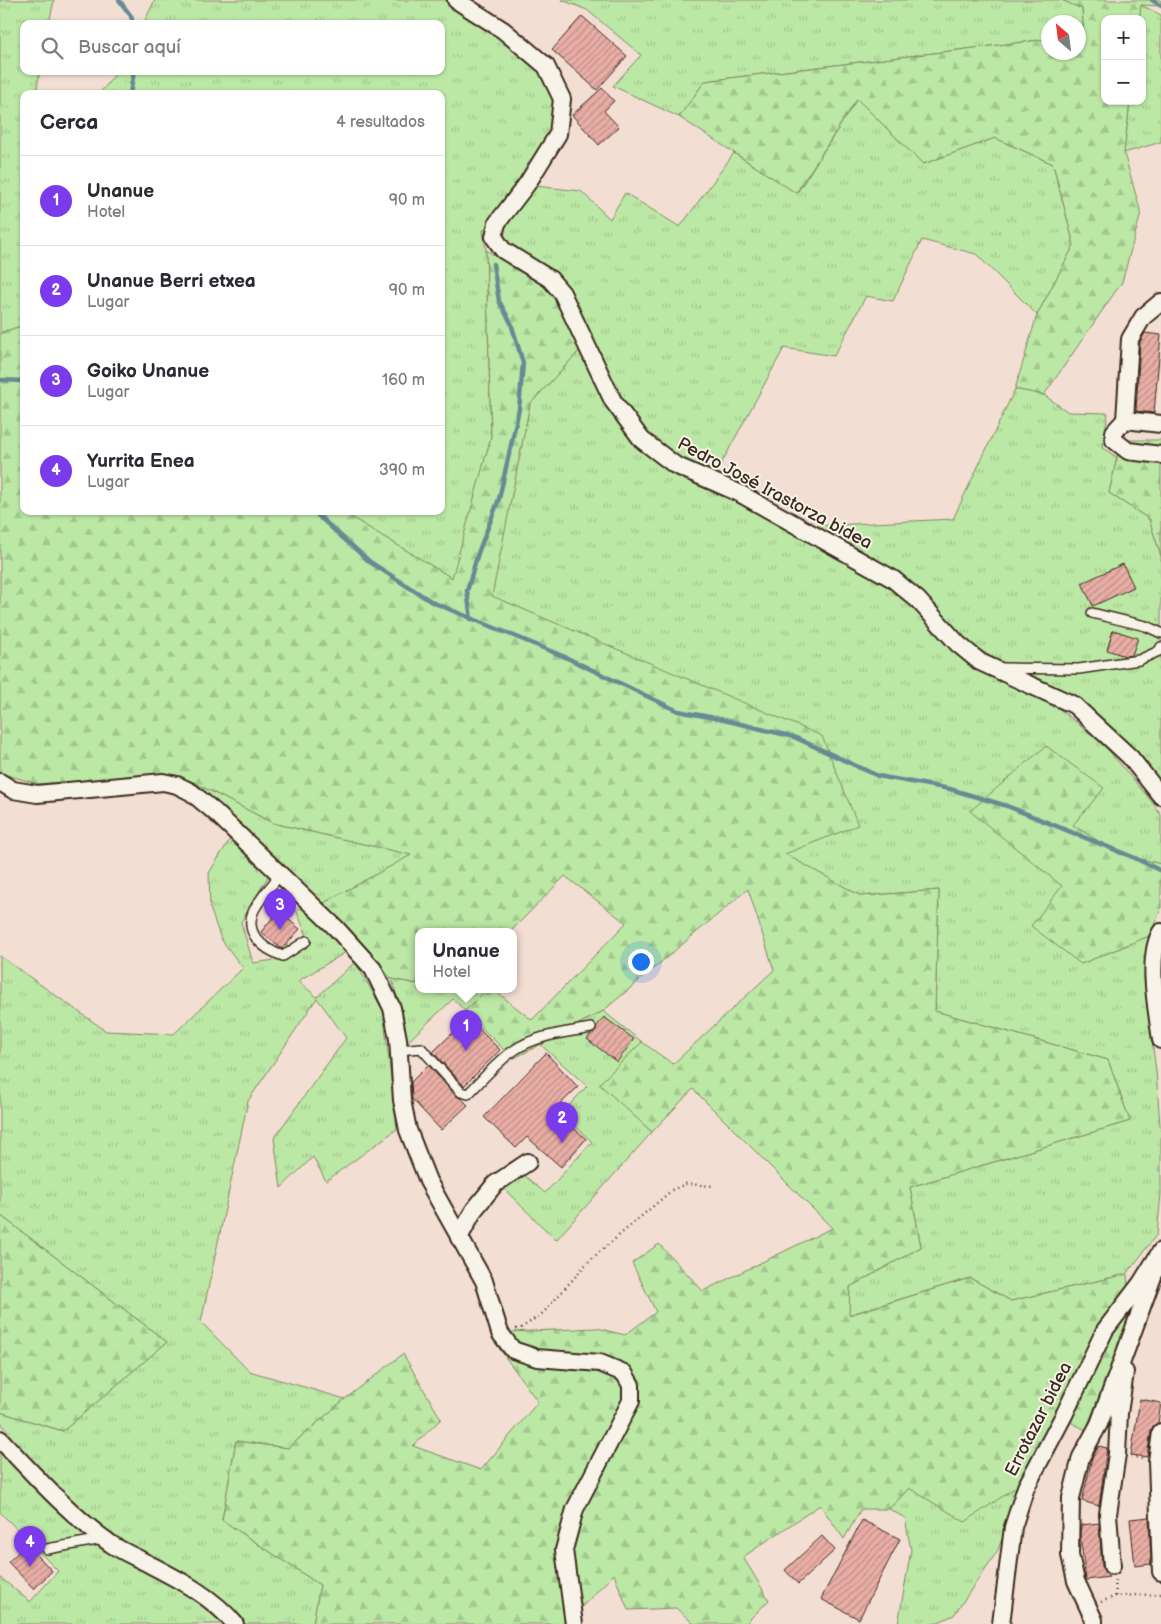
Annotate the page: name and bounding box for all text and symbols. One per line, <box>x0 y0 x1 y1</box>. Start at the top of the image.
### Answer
north arrow <box>1041 15 1086 60</box>
map controls <box>1101 15 1146 105</box>
button: + <box>1101 15 1146 60</box>
search box <box>20 20 445 75</box>
icon: search <box>38 34 66 62</box>
text: Buscar aquí <box>78 36 181 59</box>
button: − <box>1101 60 1146 105</box>
text: Cerca <box>40 110 98 135</box>
text: 4 resultados <box>336 113 425 132</box>
text: Unanue <box>87 180 154 203</box>
text: 1 <box>53 191 59 210</box>
text: 90 m <box>389 191 425 210</box>
text: Hotel <box>87 203 125 222</box>
text: Unanue Berri etxea <box>87 270 256 293</box>
text: 2 <box>51 281 61 300</box>
text: 90 m <box>389 281 425 300</box>
text: Lugar <box>87 293 129 312</box>
text: Goiko Unanue <box>87 360 209 383</box>
text: 3 <box>51 371 61 390</box>
text: 160 m <box>382 371 425 390</box>
text: Lugar <box>87 383 129 402</box>
street label: Pedro José Irastorza bidea <box>674 433 876 554</box>
text: Yurrita Enea <box>87 450 195 473</box>
text: 4 <box>51 461 61 480</box>
text: 390 m <box>379 461 425 480</box>
text: Lugar <box>87 473 129 492</box>
pin: 3 <box>264 889 296 930</box>
popup <box>415 928 517 993</box>
text: Unanue <box>432 940 500 963</box>
your location <box>628 949 654 975</box>
text: Hotel <box>432 963 471 982</box>
pin: 1 <box>450 1010 482 1051</box>
pin: 2 <box>546 1102 578 1143</box>
street label: Errotazar bidea <box>1001 1359 1076 1480</box>
pin: 4 <box>14 1526 46 1567</box>

